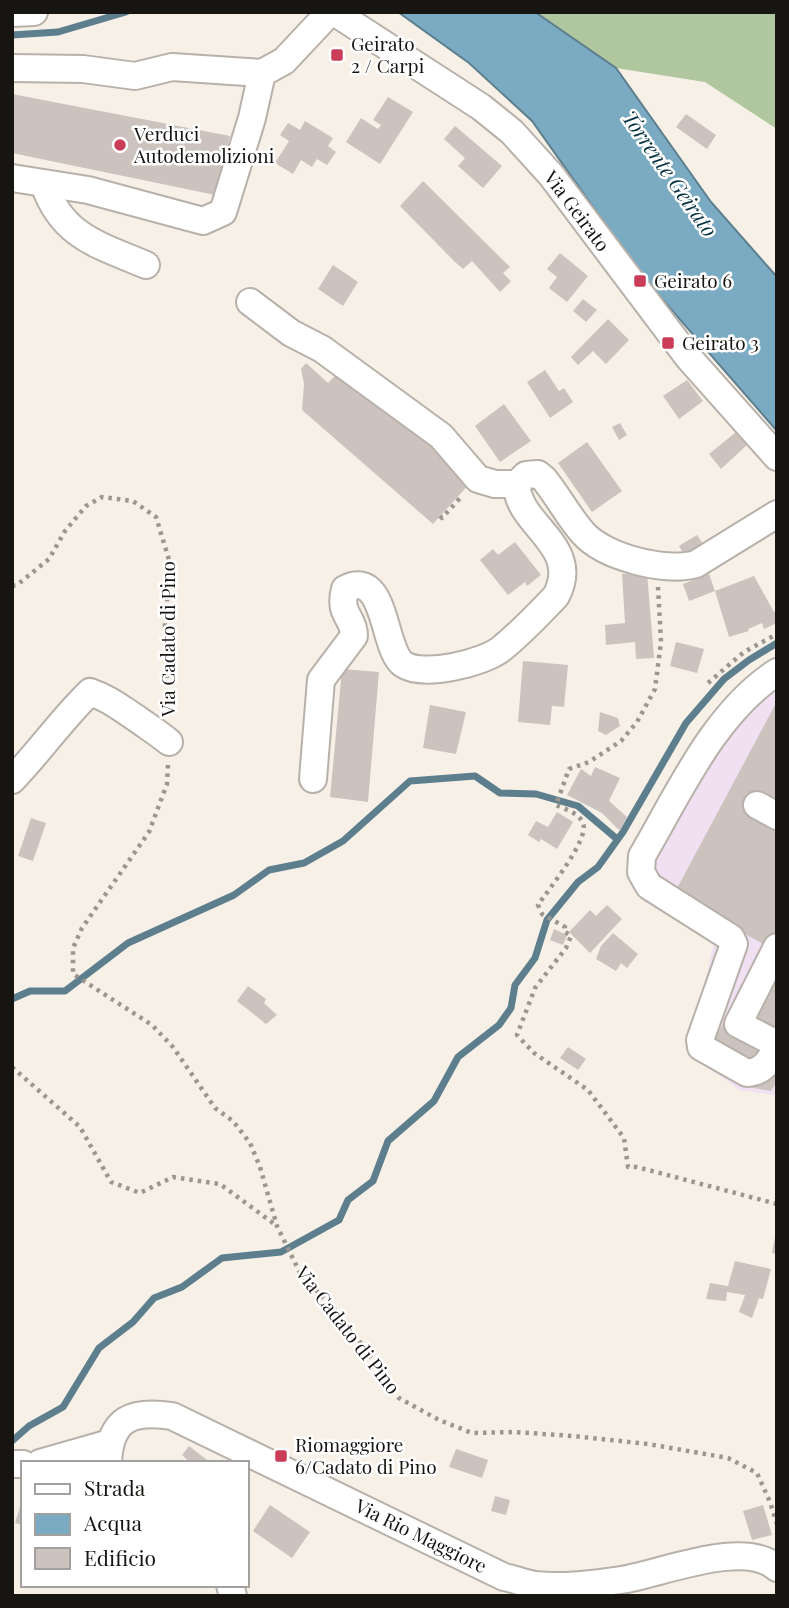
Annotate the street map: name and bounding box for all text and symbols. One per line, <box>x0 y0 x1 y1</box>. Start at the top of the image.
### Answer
place label: Geirato 2 / Carpi <box>351 30 425 78</box>
marker: Geirato 2 / Carpi <box>329 47 345 63</box>
water label: Torrente Geirato <box>617 104 725 242</box>
place label: Verduci Autodemolizioni <box>133 120 275 168</box>
marker: Verduci Autodemolizioni <box>112 137 128 153</box>
street label: Via Geirato <box>538 164 617 256</box>
place label: Geirato 6 <box>654 267 732 293</box>
marker: Geirato 6 <box>632 273 648 289</box>
place label: Geirato 3 <box>682 329 759 355</box>
marker: Geirato 3 <box>660 335 676 351</box>
street label: Via Cadato di Pino <box>154 561 180 718</box>
street label: Via Cadato di Pino <box>290 1259 407 1399</box>
place label: Riomaggiore 6/Cadato di Pino <box>295 1431 437 1479</box>
marker: Riomaggiore 6/Cadato di Pino <box>273 1448 289 1464</box>
legend <box>21 1461 248 1587</box>
text: Strada <box>84 1473 146 1501</box>
street label: Via Rio Maggiore <box>350 1491 492 1578</box>
text: Acqua <box>83 1508 142 1536</box>
text: Edificio <box>84 1543 156 1571</box>

